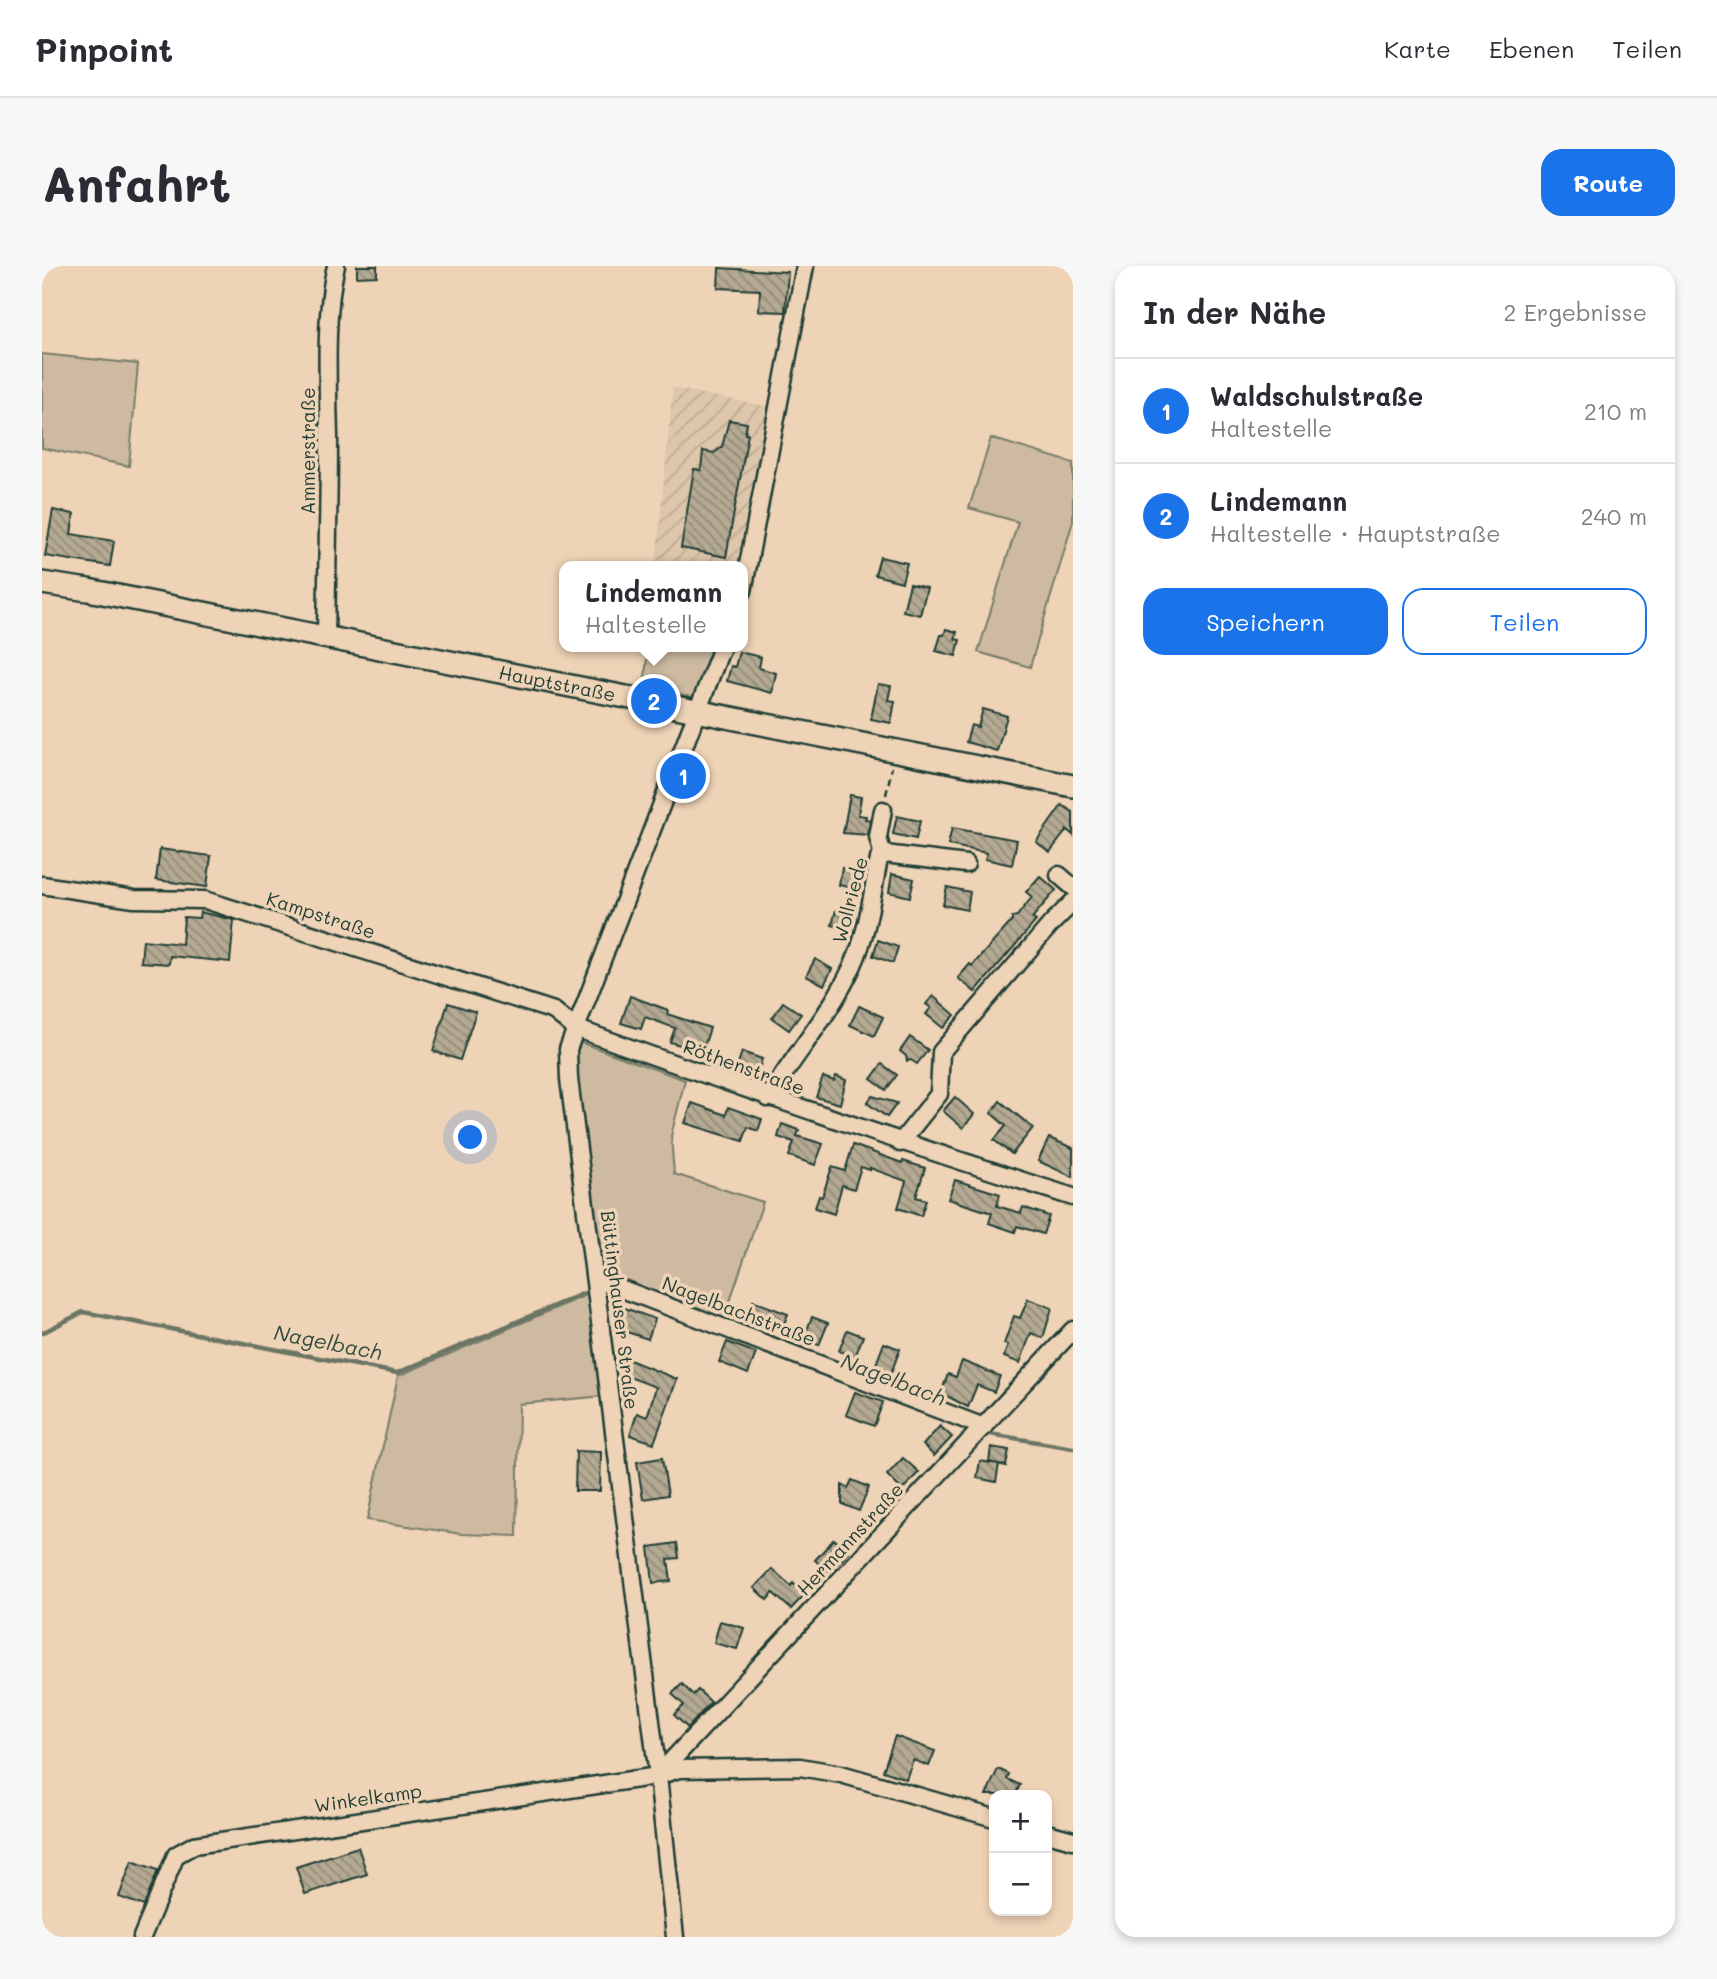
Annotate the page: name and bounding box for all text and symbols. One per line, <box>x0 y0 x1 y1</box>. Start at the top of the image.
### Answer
text: Pinpoint <box>35 27 173 70</box>
text: Karte <box>1384 33 1451 64</box>
text: Ebenen <box>1489 33 1574 64</box>
text: Teilen <box>1612 33 1682 64</box>
button: Route <box>1541 149 1675 216</box>
text: Anfahrt <box>42 151 231 214</box>
text: In der Nähe <box>1143 292 1326 332</box>
text: 2 Ergebnisse <box>1504 297 1647 327</box>
text: Waldschulstraße <box>1210 379 1423 413</box>
street label: Ammerstraße <box>295 387 320 515</box>
text: 1 <box>1161 396 1171 426</box>
text: 210 m <box>1584 396 1647 426</box>
text: Haltestelle <box>1210 413 1332 443</box>
text: Lindemann <box>1210 484 1347 518</box>
text: 2 <box>1160 501 1172 531</box>
text: 240 m <box>1581 501 1647 531</box>
text: Haltestelle · Hauptstraße <box>1210 518 1501 548</box>
popup <box>559 561 748 652</box>
text: Lindemann <box>585 575 722 609</box>
button: Speichern <box>1143 588 1388 655</box>
button: Teilen <box>1402 588 1647 655</box>
text: Haltestelle <box>585 609 707 639</box>
street label: Hauptstraße <box>497 659 618 707</box>
pin: 2 <box>631 675 677 727</box>
pin: 1 <box>660 750 706 802</box>
street label: Wollriede <box>826 854 873 946</box>
street label: Kampstraße <box>264 885 379 944</box>
street label: Röthenstraße <box>680 1033 808 1100</box>
your location <box>453 1120 487 1154</box>
street label: Büttinghauser Straße <box>596 1209 645 1411</box>
street label: Nagelbachstraße <box>659 1270 819 1351</box>
water label: Nagelbach <box>272 1318 385 1365</box>
water label: Nagelbach <box>837 1346 950 1411</box>
street label: Hermannstraße <box>791 1477 908 1600</box>
street label: Winkelkamp <box>312 1778 423 1817</box>
map controls <box>989 1790 1052 1916</box>
button: + <box>989 1790 1052 1853</box>
button: − <box>989 1853 1052 1916</box>

